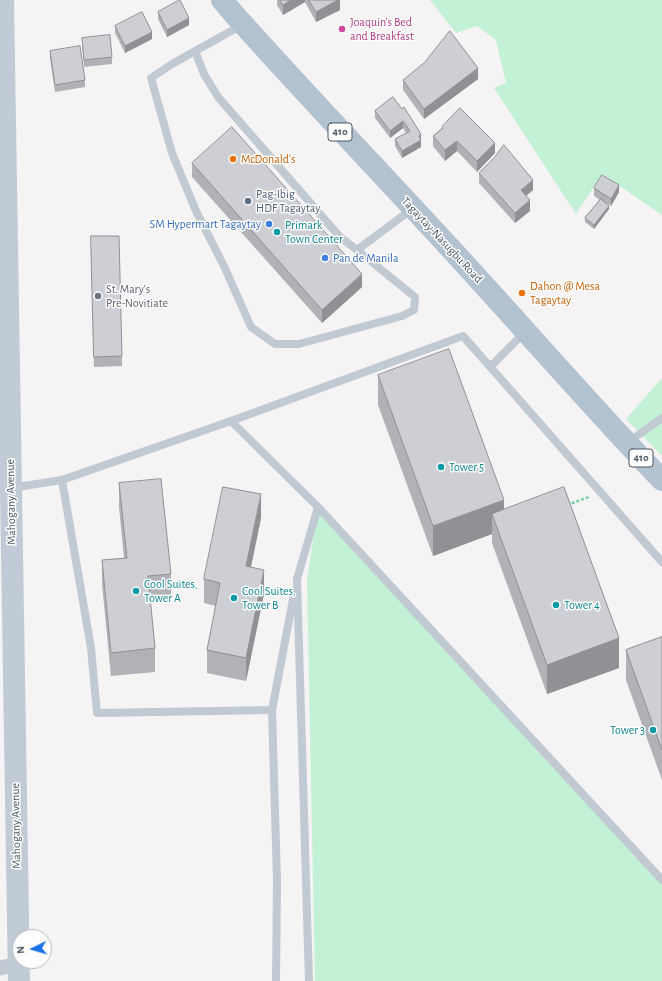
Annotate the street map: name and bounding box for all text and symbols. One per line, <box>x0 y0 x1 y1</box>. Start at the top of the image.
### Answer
place label: Joaquin's Bed and Breakfast <box>350 15 414 43</box>
marker: Joaquin's Bed and Breakfast <box>337 24 347 34</box>
road number: 410 <box>328 123 352 141</box>
place label: McDonald's <box>241 152 295 166</box>
marker: McDonald's <box>228 154 238 164</box>
place label: Pag-Ibig HDF Tagaytay <box>256 187 320 215</box>
street label: Tagaytay-Nasugbu Road <box>398 194 486 286</box>
marker: Pag-Ibig HDF Tagaytay <box>243 196 253 206</box>
place label: SM Hypermart Tagaytay <box>150 217 261 231</box>
place label: Primark Town Center <box>285 218 343 246</box>
marker: SM Hypermart Tagaytay <box>264 219 274 229</box>
marker: Primark Town Center <box>272 227 282 237</box>
place label: Pan de Manila <box>333 251 399 265</box>
marker: Pan de Manila <box>320 253 330 263</box>
place label: Dahon @ Mesa Tagaytay <box>530 279 600 307</box>
place label: St. Mary's Pre-Novitiate <box>106 282 168 310</box>
marker: Dahon @ Mesa Tagaytay <box>517 288 527 298</box>
marker: St. Mary's Pre-Novitiate <box>93 291 103 301</box>
road number: 410 <box>629 449 653 467</box>
street label: Mahogany Avenue <box>3 459 19 545</box>
place label: Tower 5 <box>449 460 484 474</box>
marker: Tower 5 <box>436 462 446 472</box>
place label: Cool Suites, Tower A <box>144 577 198 605</box>
place label: Cool Suites, Tower B <box>242 584 296 612</box>
marker: Cool Suites, Tower A <box>131 586 141 596</box>
marker: Cool Suites, Tower B <box>229 593 239 603</box>
place label: Tower 4 <box>564 598 600 612</box>
marker: Tower 4 <box>551 600 561 610</box>
place label: Tower 3 <box>610 723 645 737</box>
marker: Tower 3 <box>648 725 658 735</box>
street label: Mahogany Avenue <box>8 783 24 869</box>
north arrow <box>12 929 52 969</box>
text: N <box>15 946 26 954</box>

